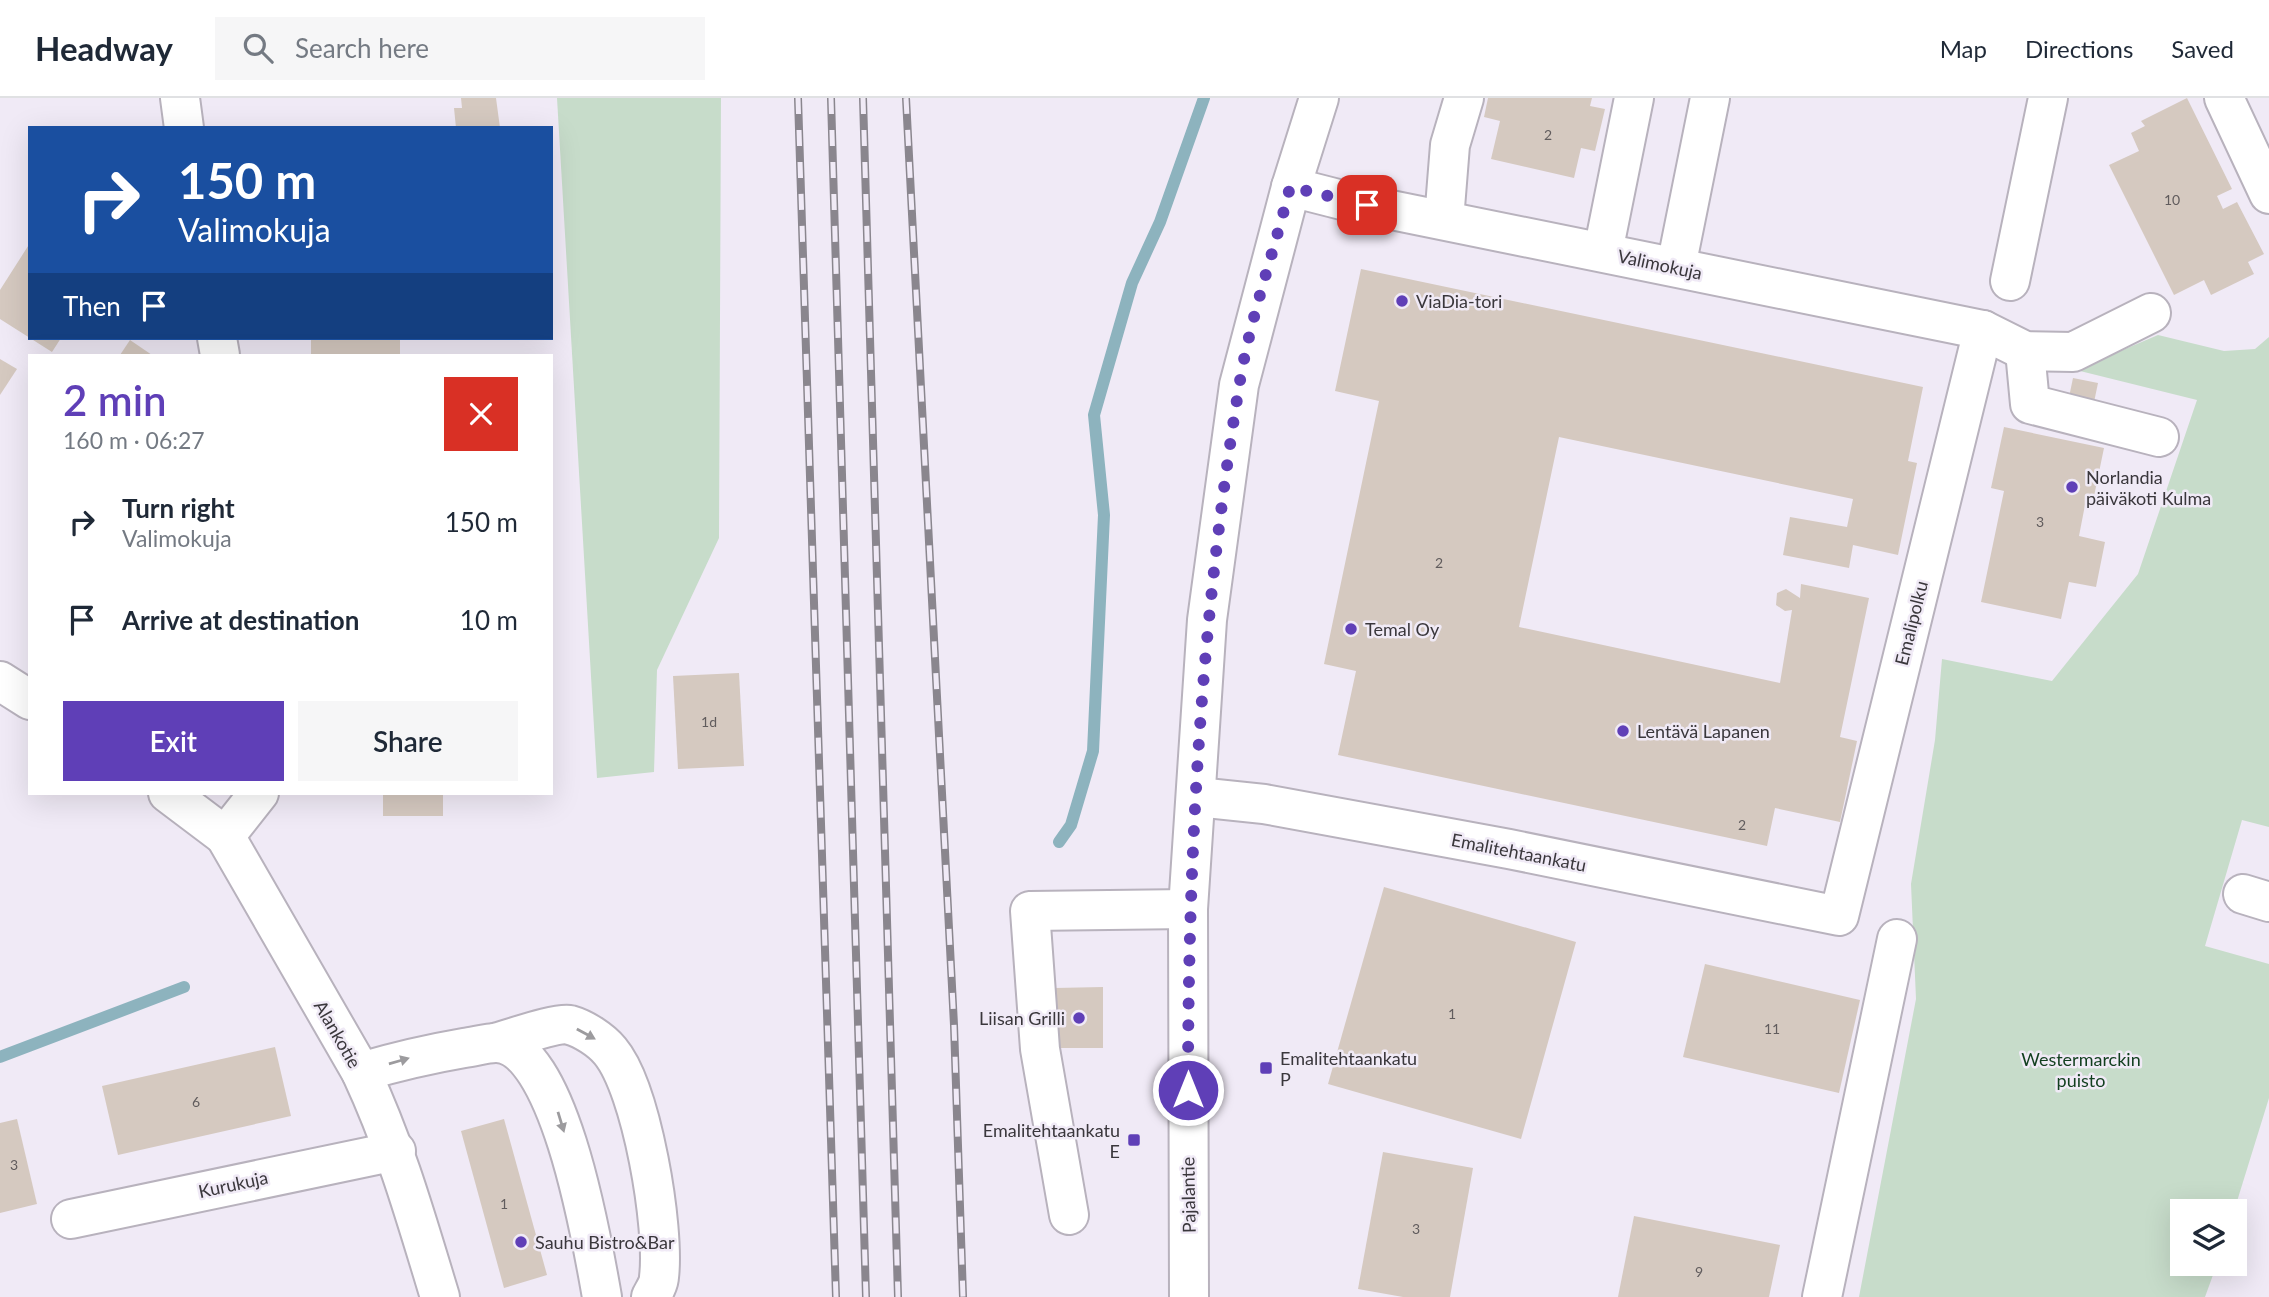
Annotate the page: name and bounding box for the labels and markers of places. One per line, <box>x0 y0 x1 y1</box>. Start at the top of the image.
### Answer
pin <box>1337 175 1397 235</box>
place label: ViaDia-tori <box>1416 290 1502 312</box>
marker: ViaDia-tori <box>1394 293 1410 309</box>
place label: Norlandia päiväkoti Kulma <box>2086 466 2211 509</box>
marker: Norlandia päiväkoti Kulma <box>2064 479 2080 495</box>
place label: Temal Oy <box>1365 618 1440 640</box>
marker: Temal Oy <box>1343 621 1359 637</box>
place label: Lentävä Lapanen <box>1637 720 1770 742</box>
marker: Lentävä Lapanen <box>1615 723 1631 739</box>
place label: Liisan Grilli <box>979 1007 1065 1029</box>
marker: Liisan Grilli <box>1071 1010 1087 1026</box>
place label: Emalitehtaankatu P <box>1280 1047 1417 1090</box>
marker: Emalitehtaankatu P <box>1258 1060 1274 1076</box>
place label: Emalitehtaankatu E <box>983 1119 1120 1162</box>
marker: Emalitehtaankatu E <box>1126 1132 1142 1148</box>
place label: Sauhu Bistro&Bar <box>535 1231 675 1253</box>
marker: Sauhu Bistro&Bar <box>513 1234 529 1250</box>

